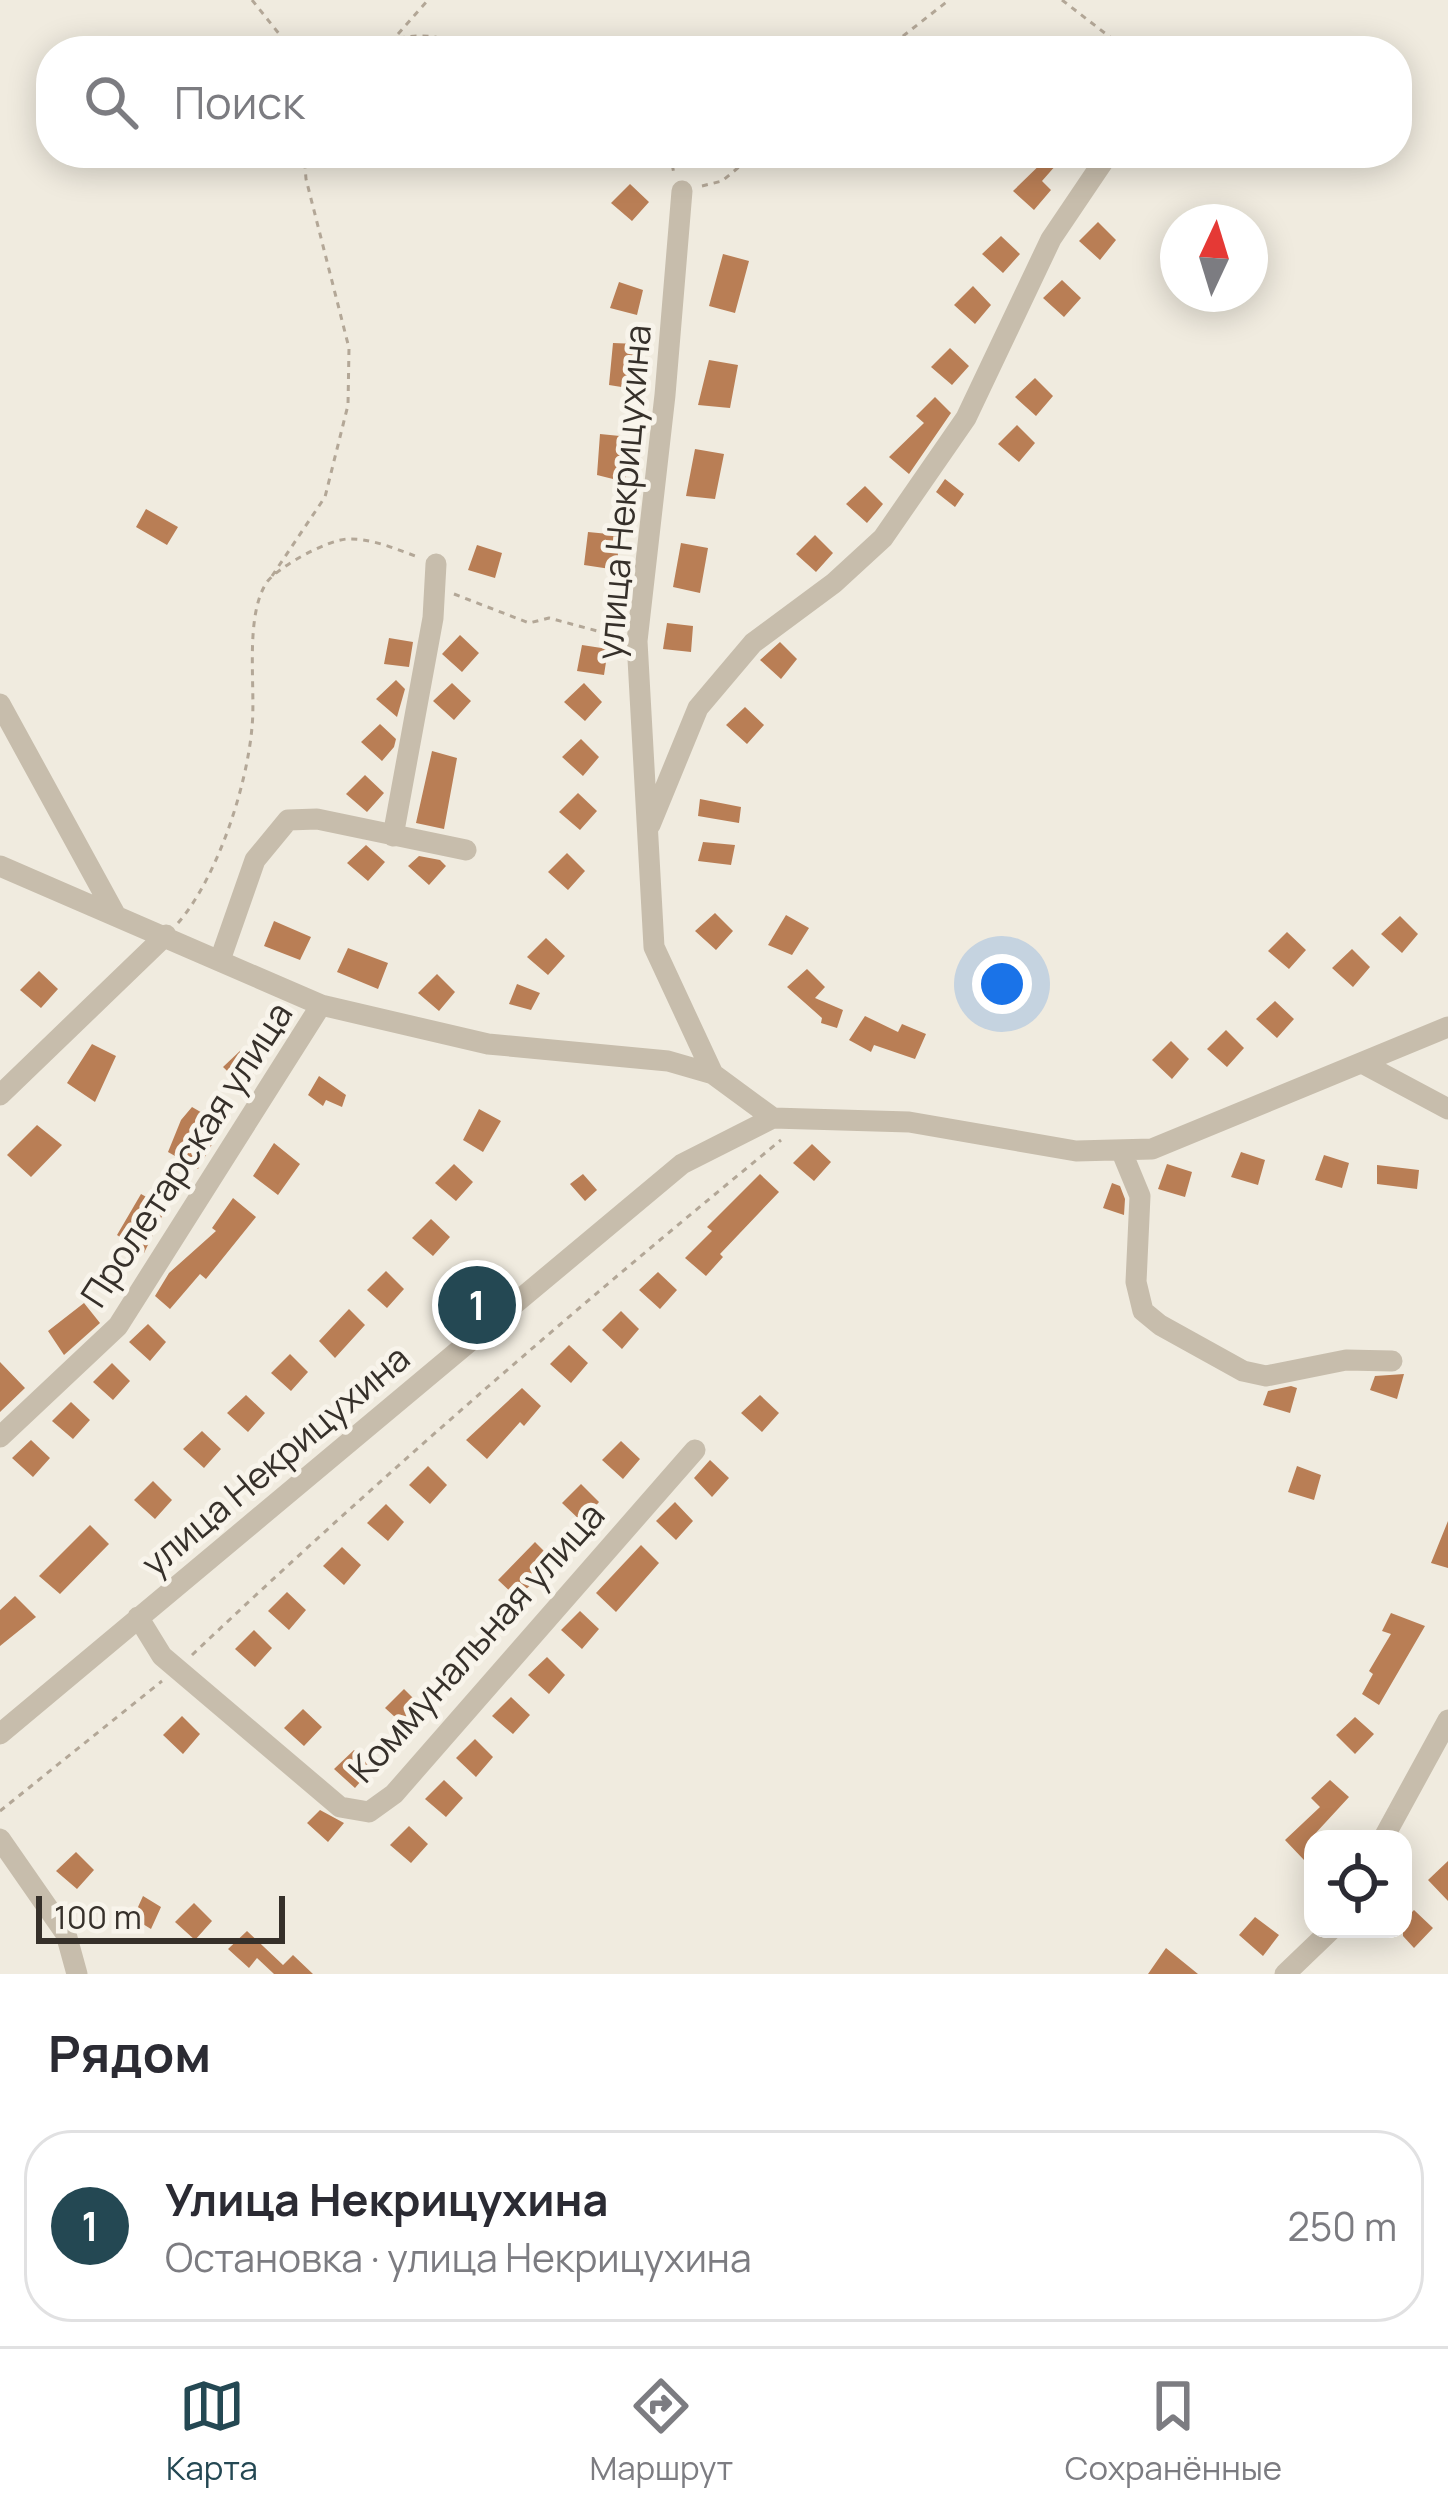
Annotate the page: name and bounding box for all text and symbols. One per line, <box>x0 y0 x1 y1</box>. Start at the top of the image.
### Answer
search box <box>36 36 1412 168</box>
icon: search <box>78 69 144 135</box>
text: Поиск <box>174 71 305 133</box>
north arrow <box>1160 204 1268 312</box>
street label: улица Некрицухина <box>584 322 662 662</box>
your location <box>972 954 1032 1014</box>
street label: Пролетарская улица <box>69 992 303 1316</box>
pin: 1 <box>438 1260 516 1350</box>
street label: улица Некрицухина <box>130 1333 420 1587</box>
street label: Коммунальная улица <box>337 1492 615 1792</box>
map controls <box>1304 1830 1412 1938</box>
button: locate <box>1304 1830 1412 1938</box>
scale bar <box>36 1890 285 1943</box>
text: 100 m <box>54 1894 142 1939</box>
text: Рядом <box>48 2018 211 2087</box>
text: Улица Некрицухина <box>165 2168 609 2230</box>
text: 1 <box>81 2199 99 2253</box>
text: 250 m <box>1288 2199 1397 2253</box>
text: Остановка · улица Некрицухина <box>165 2230 752 2284</box>
tab: Карта <box>166 2373 258 2490</box>
tab: Маршрут <box>589 2373 733 2490</box>
tab: Сохранённые <box>1065 2373 1282 2490</box>

